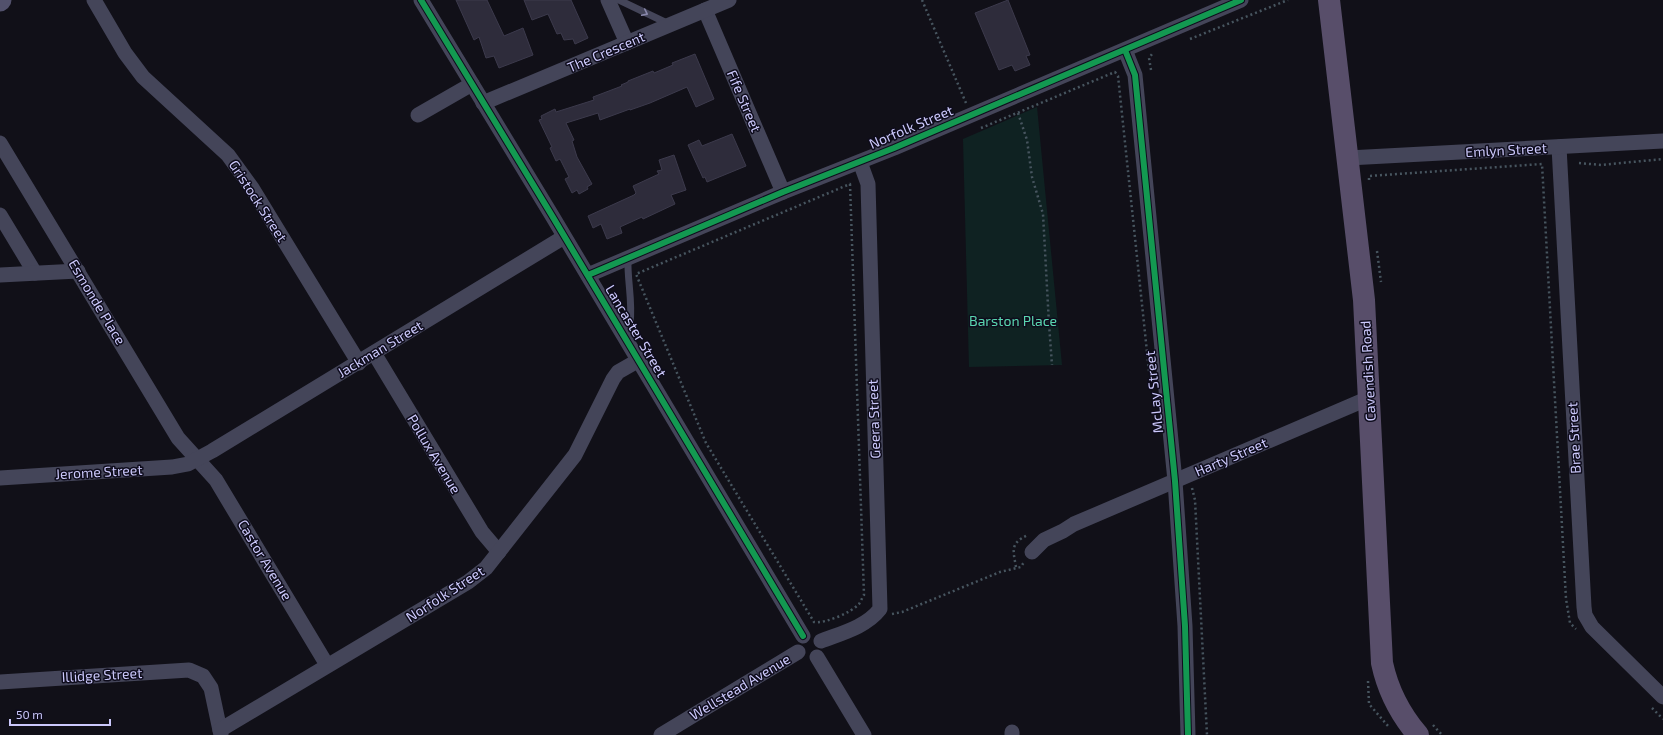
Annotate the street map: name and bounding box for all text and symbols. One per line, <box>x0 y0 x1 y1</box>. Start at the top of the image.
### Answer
one-way arrow <box>641 8 648 16</box>
street label: The Crescent <box>564 28 647 76</box>
street label: Fife Street <box>724 67 765 134</box>
street label: Norfolk Street <box>866 101 955 152</box>
street label: Emlyn Street <box>1465 139 1547 160</box>
street label: Gristock Street <box>226 157 291 245</box>
street label: Esmonde Place <box>65 256 130 347</box>
street label: Lancaster Street <box>602 281 671 380</box>
park label: Barston Place <box>969 312 1057 329</box>
street label: Jackman Street <box>334 316 425 381</box>
street label: Cavendish Road <box>1356 320 1379 422</box>
street label: McLay Street <box>1141 350 1166 434</box>
street label: Geera Street <box>864 379 883 459</box>
street label: Brae Street <box>1563 402 1584 474</box>
street label: Pollux Avenue <box>404 411 465 496</box>
street label: Harty Street <box>1192 434 1270 479</box>
street label: Jerome Street <box>55 461 143 482</box>
street label: Castor Avenue <box>235 516 296 603</box>
street label: Norfolk Street <box>402 562 487 625</box>
street label: Wellstead Avenue <box>686 650 793 723</box>
street label: Illidge Street <box>61 664 143 685</box>
scale bar <box>10 701 110 727</box>
text: 50 m <box>16 707 43 721</box>

